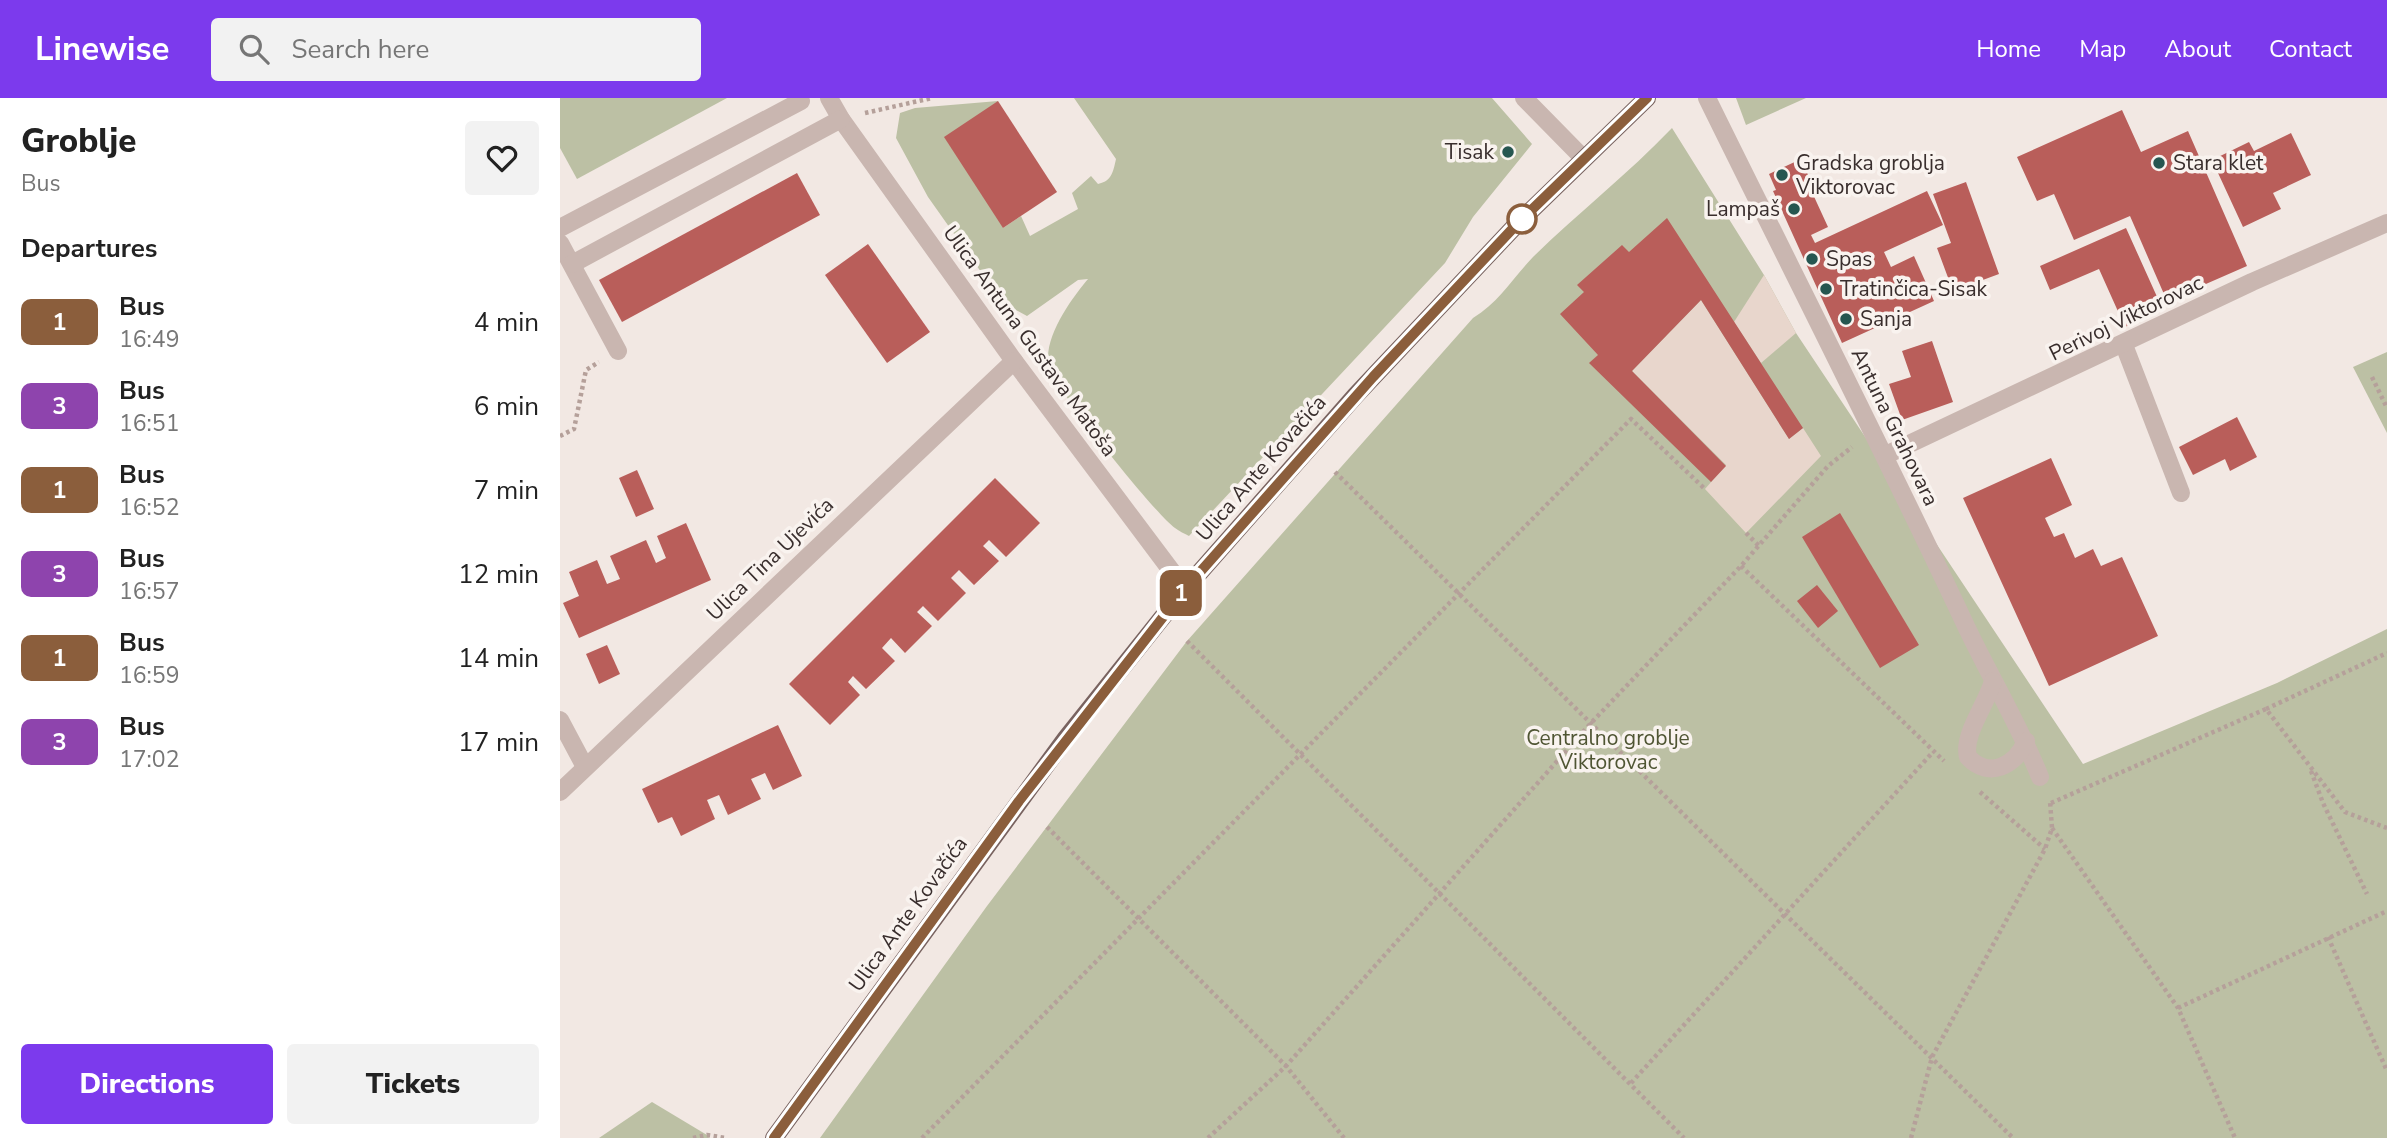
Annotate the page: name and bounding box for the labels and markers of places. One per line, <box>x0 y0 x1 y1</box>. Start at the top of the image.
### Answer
place label: Tisak <box>1445 138 1494 166</box>
marker: Tisak <box>1500 144 1516 160</box>
place label: Gradska groblja Viktorovac <box>1795 149 1945 201</box>
place label: Stara klet <box>2173 149 2264 177</box>
marker: Stara klet <box>2151 155 2167 171</box>
marker: Gradska groblja Viktorovac <box>1774 167 1790 183</box>
place label: Lampaš <box>1706 195 1780 223</box>
marker: Lampaš <box>1786 201 1802 217</box>
unlabelled marker <box>1507 204 1537 234</box>
place label: Spas <box>1826 245 1872 273</box>
marker: Spas <box>1804 251 1820 267</box>
place label: Tratinčica-Sisak <box>1840 275 1988 303</box>
marker: Tratinčica-Sisak <box>1818 281 1834 297</box>
place label: Sanja <box>1860 305 1912 333</box>
marker: Sanja <box>1838 311 1854 327</box>

